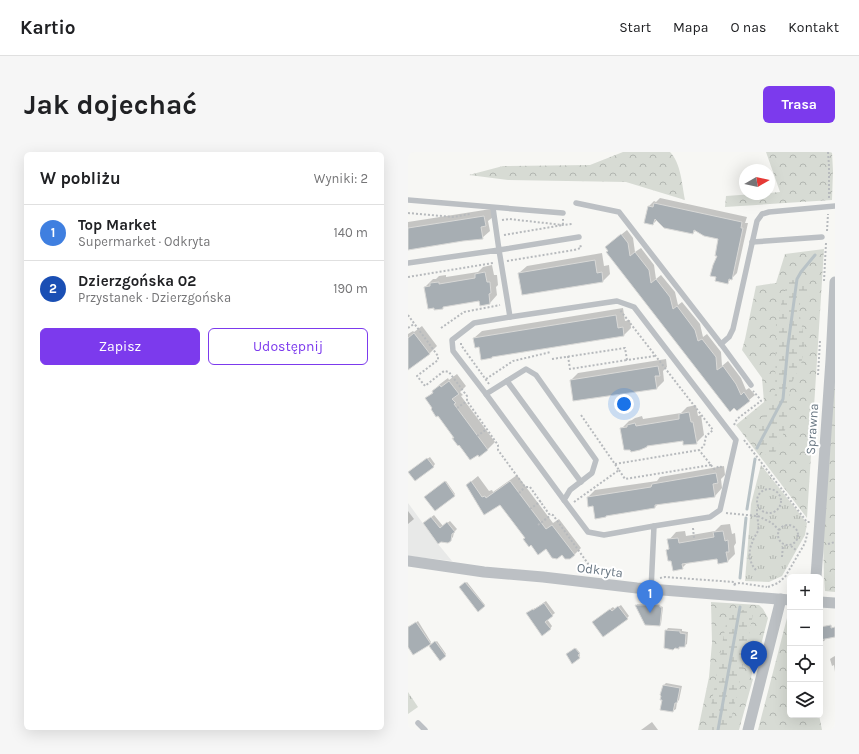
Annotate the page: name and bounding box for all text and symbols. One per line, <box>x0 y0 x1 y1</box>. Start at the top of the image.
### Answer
text: Kartio <box>20 17 75 39</box>
text: Start <box>619 19 651 36</box>
text: Mapa <box>673 19 708 36</box>
text: O nas <box>730 19 766 36</box>
text: Kontakt <box>788 19 839 36</box>
button: Trasa <box>763 86 835 123</box>
text: Jak dojechać <box>24 88 197 121</box>
north arrow <box>739 164 775 200</box>
text: W pobliżu <box>40 168 121 188</box>
text: Wyniki: 2 <box>314 171 368 186</box>
text: Top Market <box>78 216 157 234</box>
text: 1 <box>51 225 55 240</box>
text: 140 m <box>333 225 368 240</box>
text: Supermarket · Odkryta <box>78 234 210 249</box>
text: Dzierzgońska 02 <box>78 272 196 290</box>
text: 2 <box>49 281 57 296</box>
text: 190 m <box>333 281 368 296</box>
text: Przystanek · Dzierzgońska <box>78 290 231 305</box>
button: Zapisz <box>40 328 200 365</box>
button: Udostępnij <box>208 328 368 365</box>
your location <box>614 394 634 414</box>
street label: Sprawna <box>803 403 821 455</box>
street label: Odkryta <box>576 560 624 580</box>
map controls <box>787 574 823 718</box>
button: + <box>787 574 823 610</box>
pin: 1 <box>637 580 663 613</box>
button: − <box>787 610 823 646</box>
pin: 2 <box>741 641 767 674</box>
button: locate <box>787 646 823 682</box>
button: layers <box>787 682 823 718</box>

